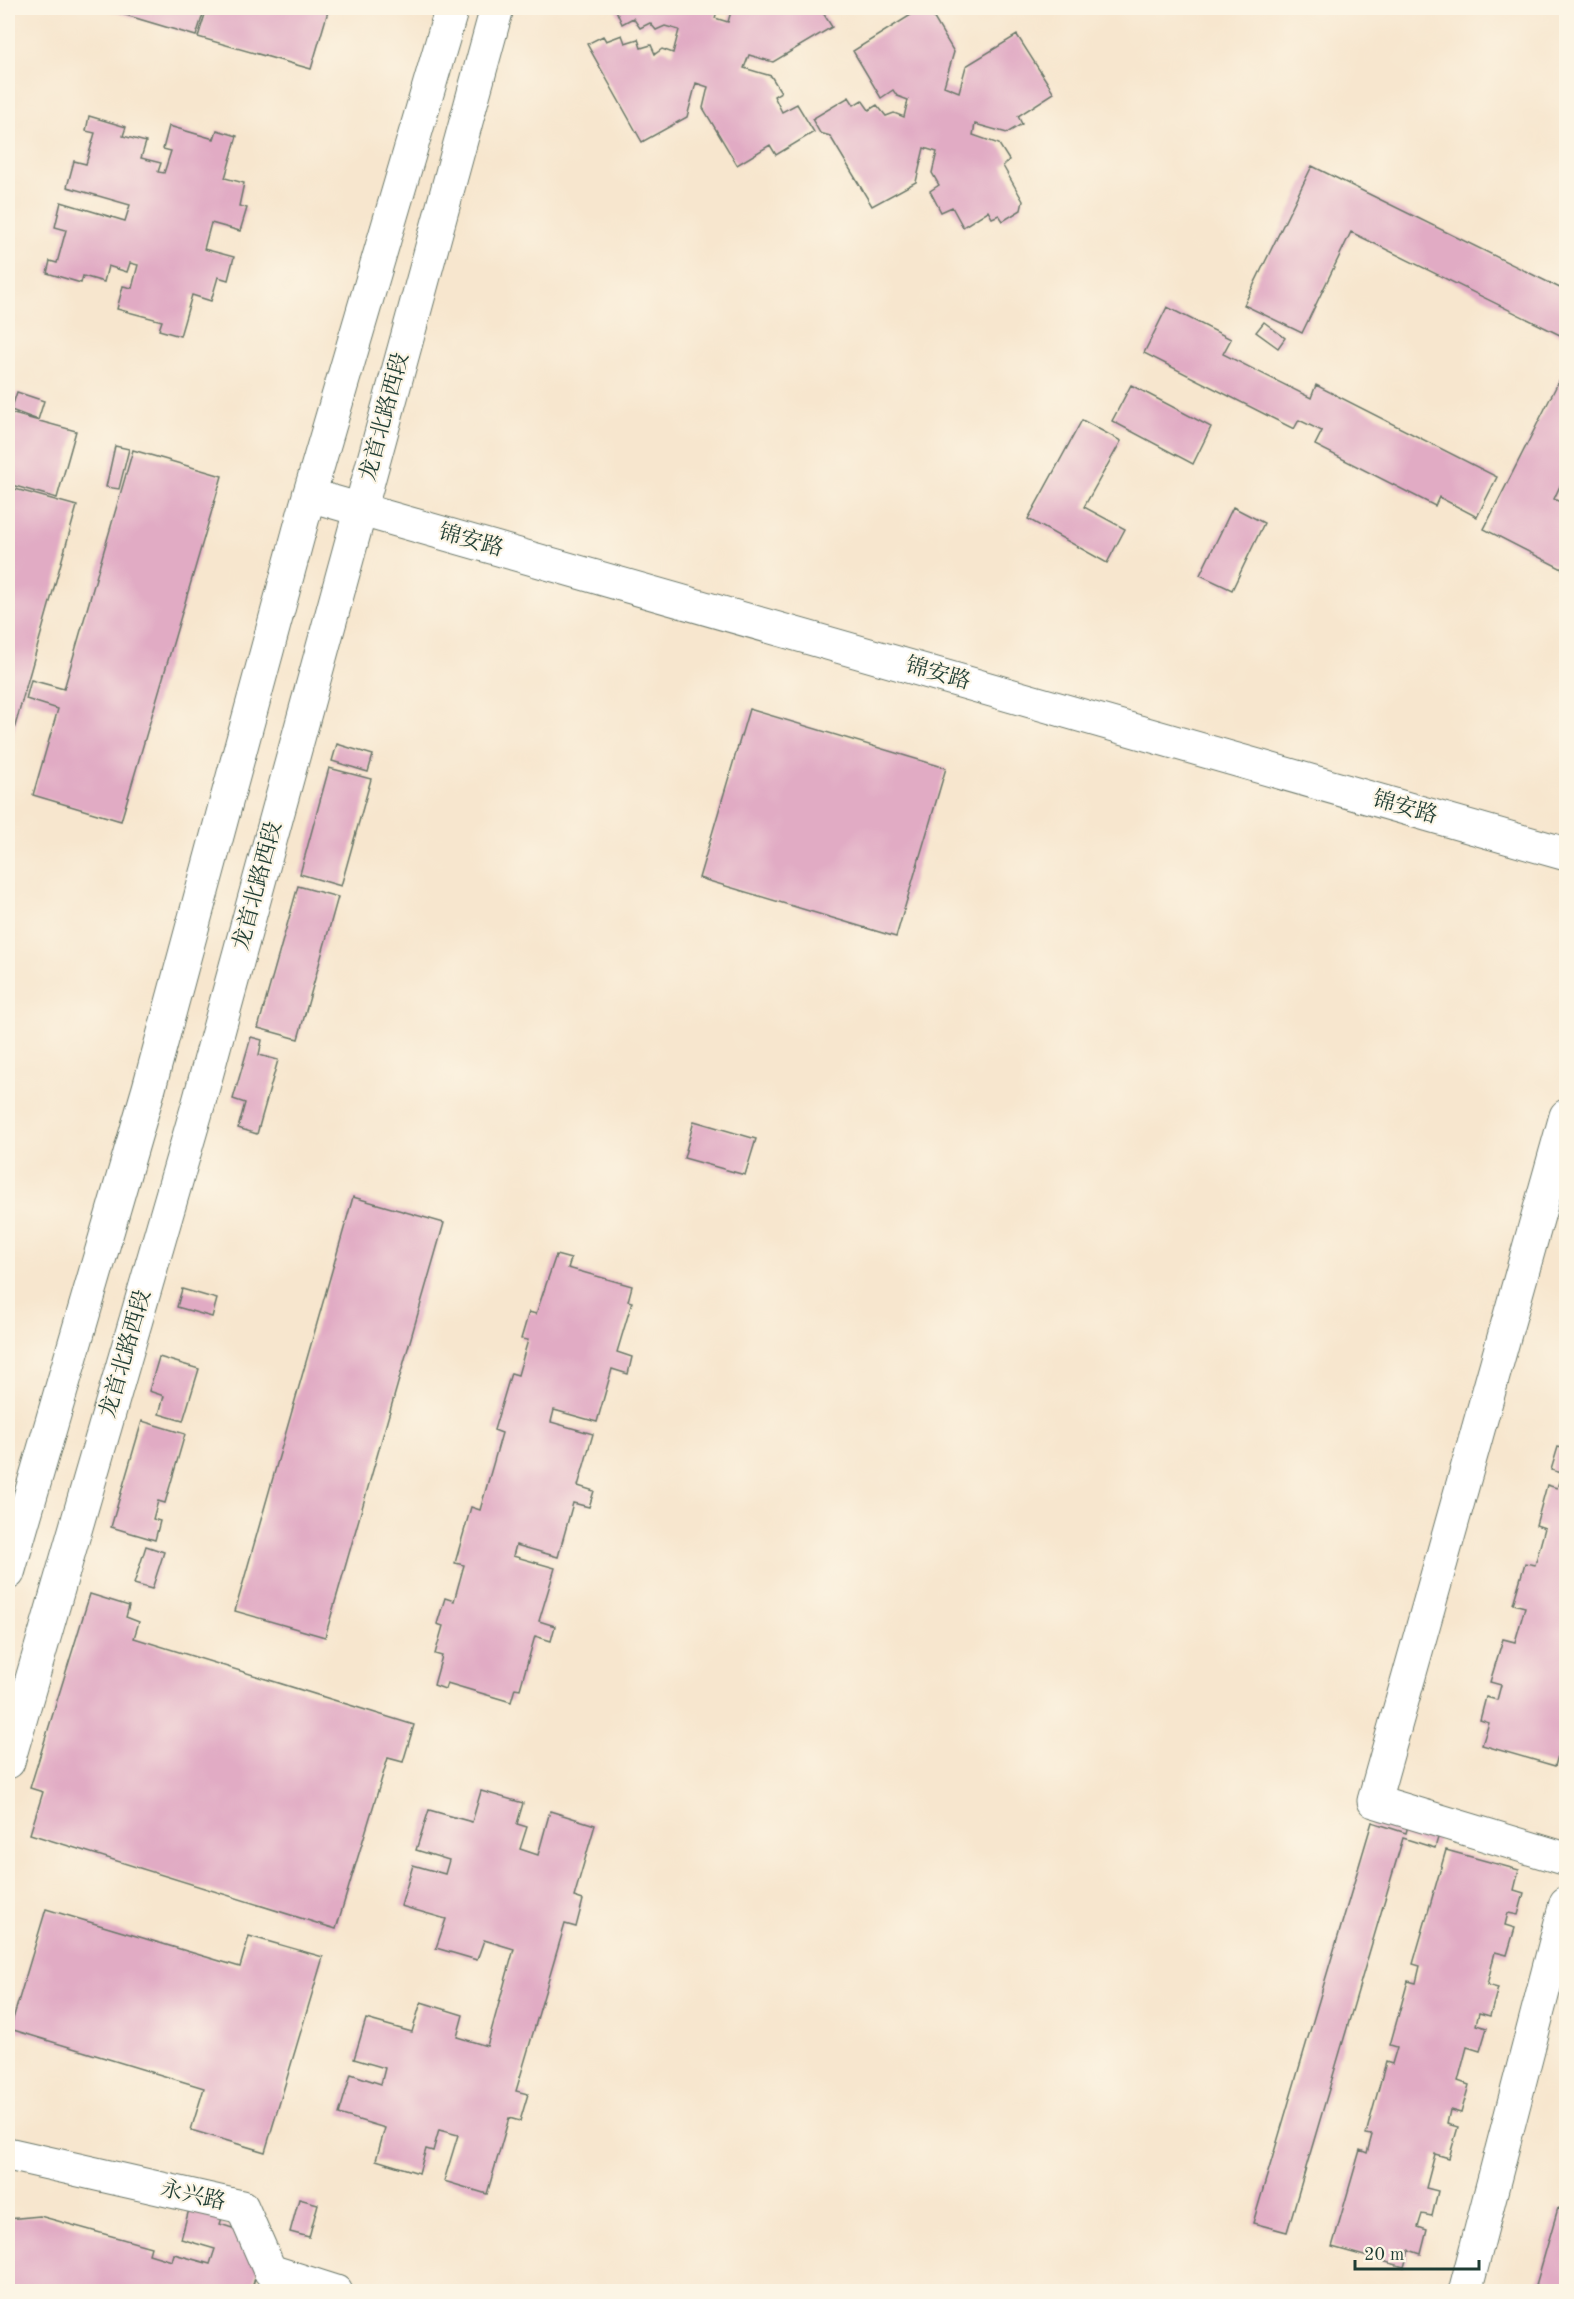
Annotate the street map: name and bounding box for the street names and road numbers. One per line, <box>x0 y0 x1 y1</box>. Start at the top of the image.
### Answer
street label: 龙首北路西段 <box>355 350 413 484</box>
street label: 锦安路 <box>436 519 506 561</box>
street label: 锦安路 <box>903 652 973 694</box>
street label: 锦安路 <box>1370 786 1440 828</box>
street label: 龙首北路西段 <box>228 819 286 953</box>
street label: 龙首北路西段 <box>95 1287 155 1420</box>
street label: 永兴路 <box>158 2176 228 2214</box>

